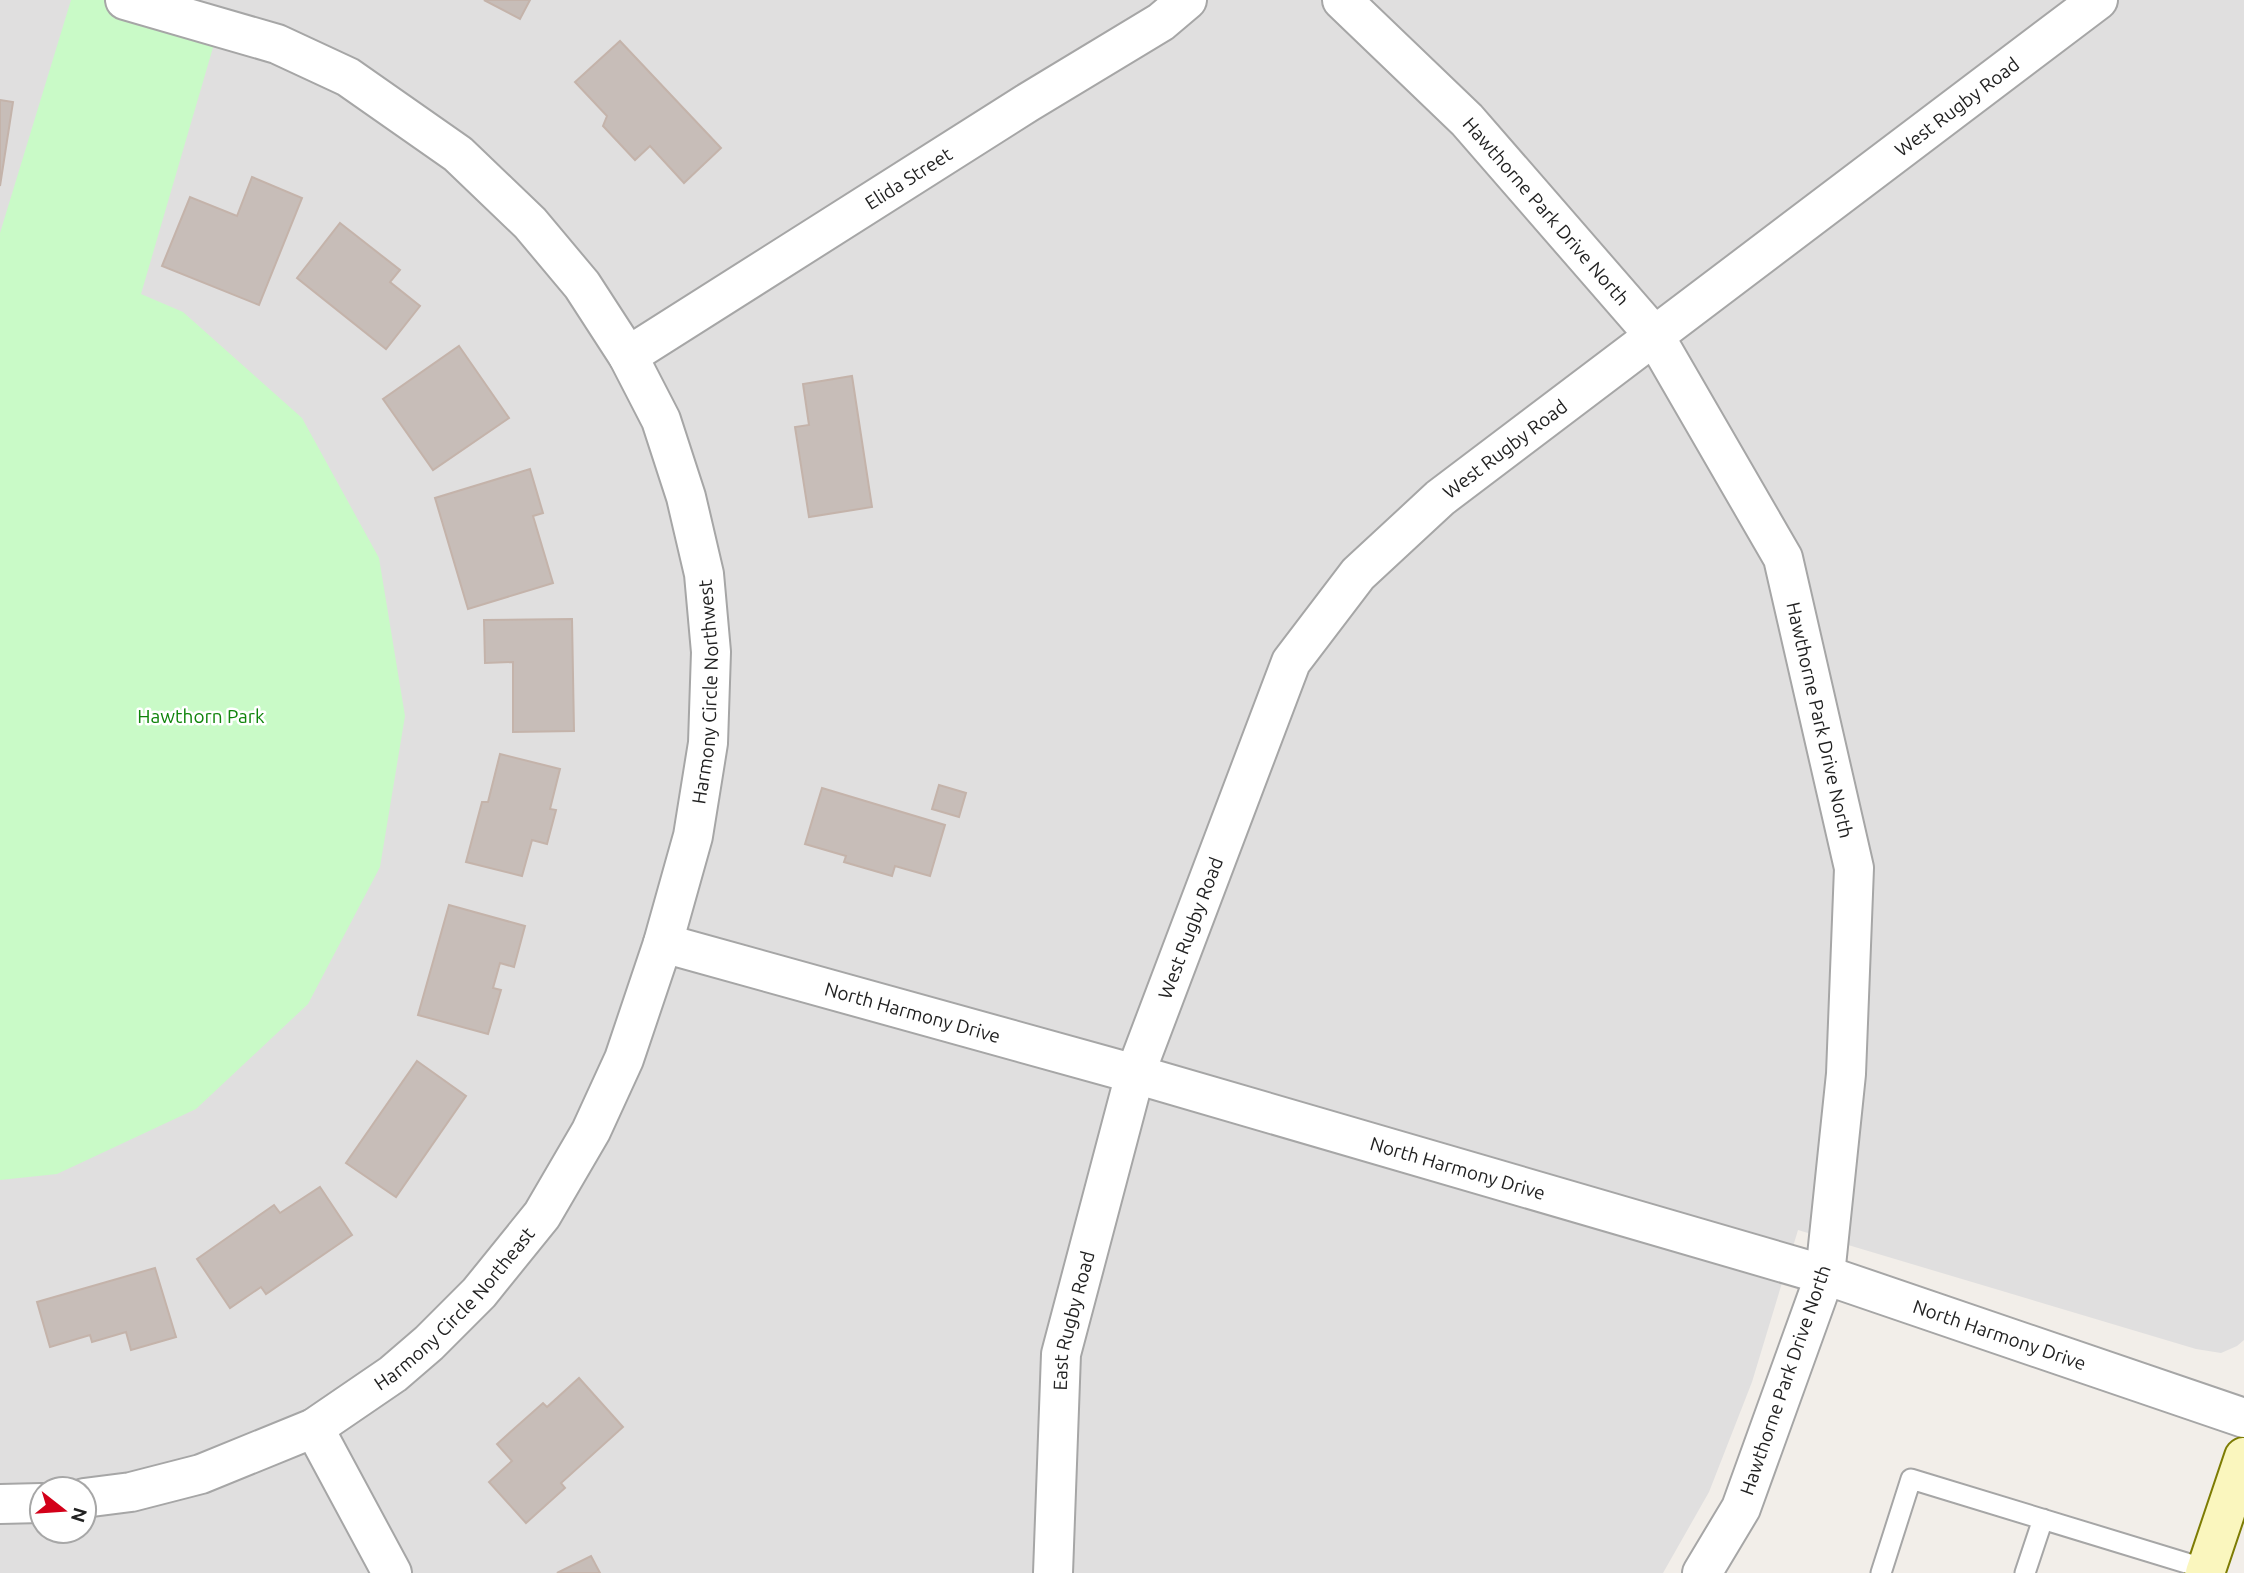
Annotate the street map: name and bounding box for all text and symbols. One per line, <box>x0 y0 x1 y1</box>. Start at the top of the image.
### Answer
street label: West Rugby Road <box>1891 53 2023 161</box>
street label: Hawthorne Park Drive North <box>1459 113 1634 310</box>
street label: Elida Street <box>861 142 956 214</box>
street label: West Rugby Road <box>1438 395 1571 503</box>
street label: Harmony Circle Northwest <box>687 578 722 806</box>
street label: Hawthorne Park Drive North <box>1782 600 1858 840</box>
park label: Hawthorn Park <box>137 705 265 727</box>
street label: West Rugby Road <box>1153 854 1227 1002</box>
street label: North Harmony Drive <box>822 977 1003 1047</box>
street label: North Harmony Drive <box>1368 1132 1548 1204</box>
street label: Harmony Circle Northeast <box>370 1222 539 1395</box>
street label: East Rugby Road <box>1049 1249 1099 1391</box>
street label: Hawthorne Park Drive North <box>1735 1262 1835 1498</box>
street label: North Harmony Drive <box>1910 1295 2089 1374</box>
north arrow <box>28 1475 98 1545</box>
text: N <box>67 1505 92 1525</box>

